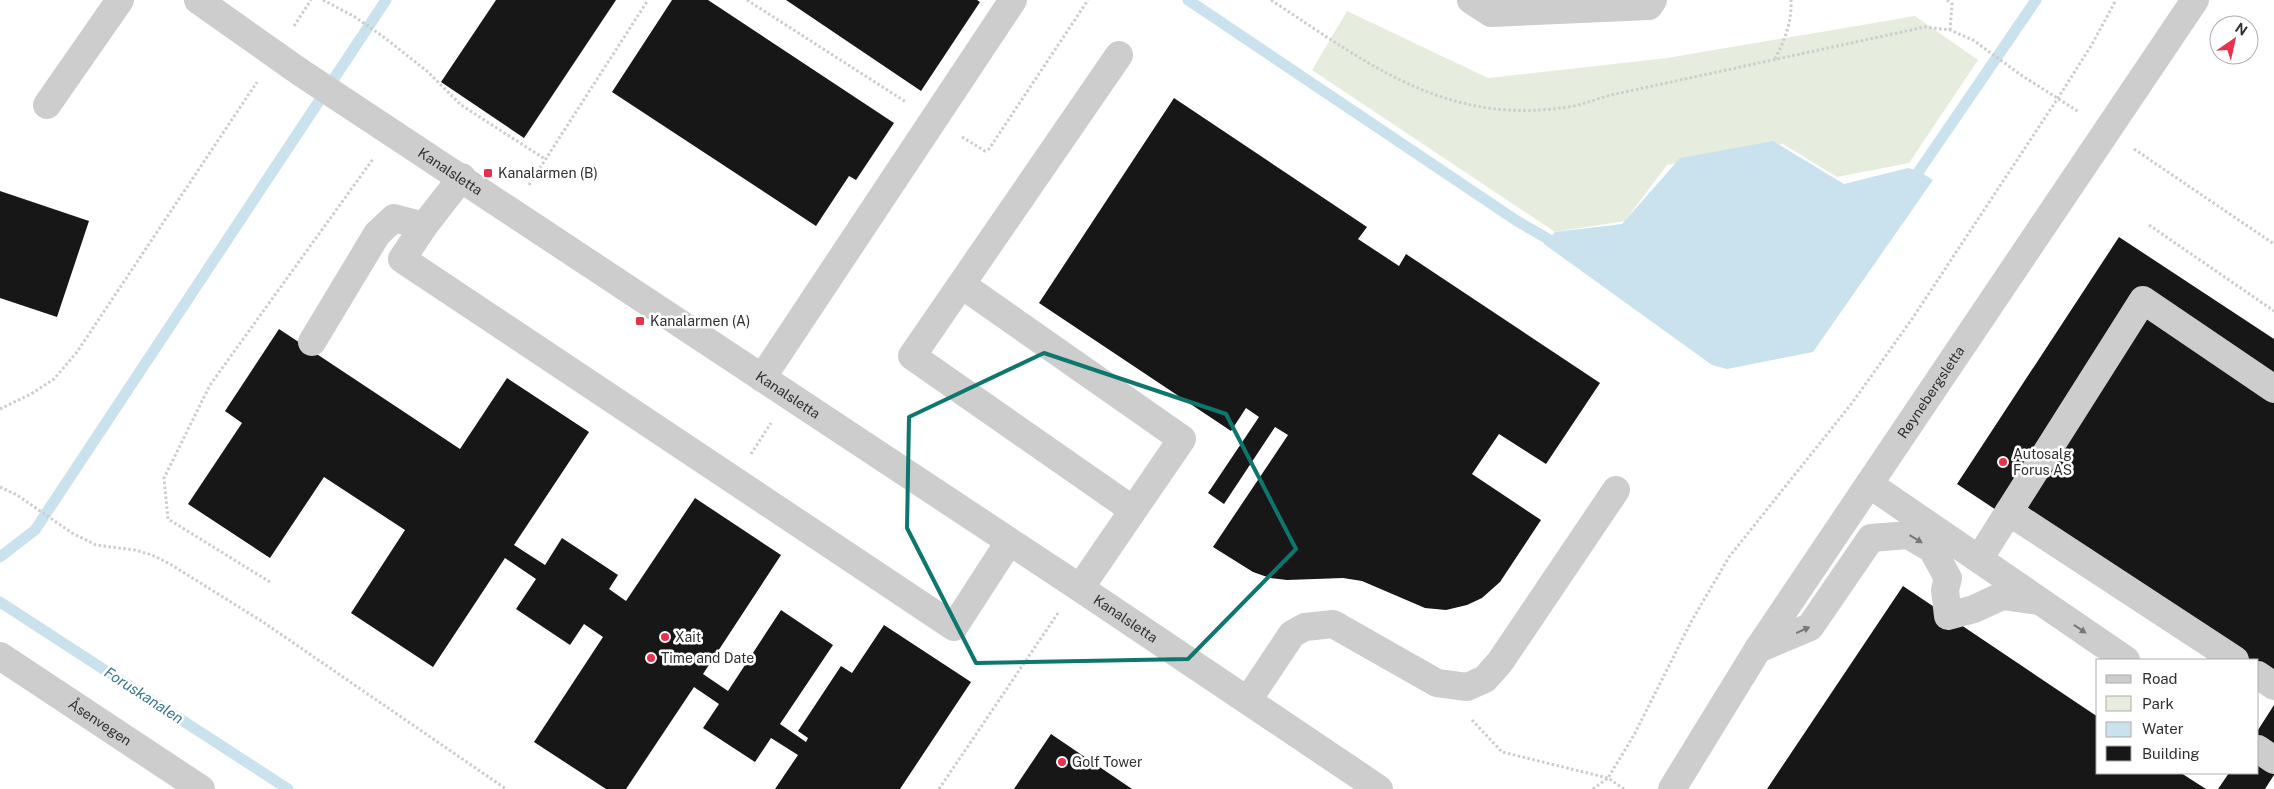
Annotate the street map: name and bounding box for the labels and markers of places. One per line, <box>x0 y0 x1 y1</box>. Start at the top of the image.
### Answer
place label: Kanalarmen (B) <box>498 165 598 181</box>
marker: Kanalarmen (B) <box>482 167 494 179</box>
place label: Kanalarmen (A) <box>650 313 750 329</box>
marker: Kanalarmen (A) <box>634 315 646 327</box>
place label: Autosalg Forus AS <box>2013 446 2072 478</box>
marker: Autosalg Forus AS <box>1997 456 2009 468</box>
place label: Xait <box>675 629 701 645</box>
marker: Xait <box>659 631 671 643</box>
place label: Time and Date <box>661 650 754 666</box>
marker: Time and Date <box>645 652 657 664</box>
place label: Golf Tower <box>1072 754 1142 770</box>
marker: Golf Tower <box>1056 756 1068 768</box>

